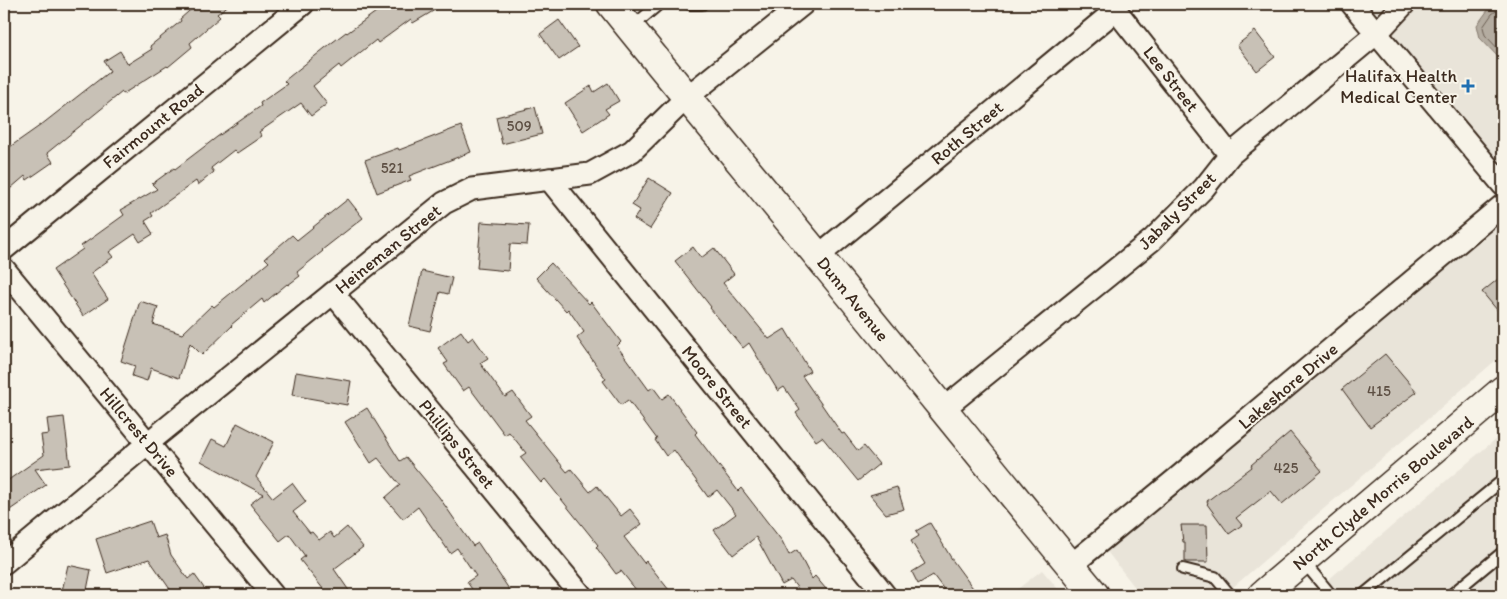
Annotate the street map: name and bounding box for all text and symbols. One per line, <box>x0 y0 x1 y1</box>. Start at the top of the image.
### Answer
street label: Lee Street <box>1138 42 1204 117</box>
place label: Halifax Health Medical Center <box>1340 65 1458 108</box>
street label: Fairmount Road <box>98 78 208 173</box>
marker: Halifax Health Medical Center <box>1461 79 1475 93</box>
street label: Roth Street <box>926 96 1008 170</box>
house number: 509 <box>507 117 532 135</box>
house number: 521 <box>381 159 403 177</box>
street label: Jabaly Street <box>1133 167 1221 255</box>
street label: Heineman Street <box>330 199 446 299</box>
street label: Dunn Avenue <box>812 252 894 346</box>
street label: Lakeshore Drive <box>1234 338 1342 434</box>
street label: Moore Street <box>677 341 757 433</box>
street label: Hillcrest Drive <box>95 382 183 482</box>
house number: 415 <box>1367 382 1391 400</box>
street label: Phillips Street <box>414 395 500 493</box>
street label: North Clyde Morris Boulevard <box>1288 411 1478 575</box>
house number: 425 <box>1274 459 1299 477</box>

